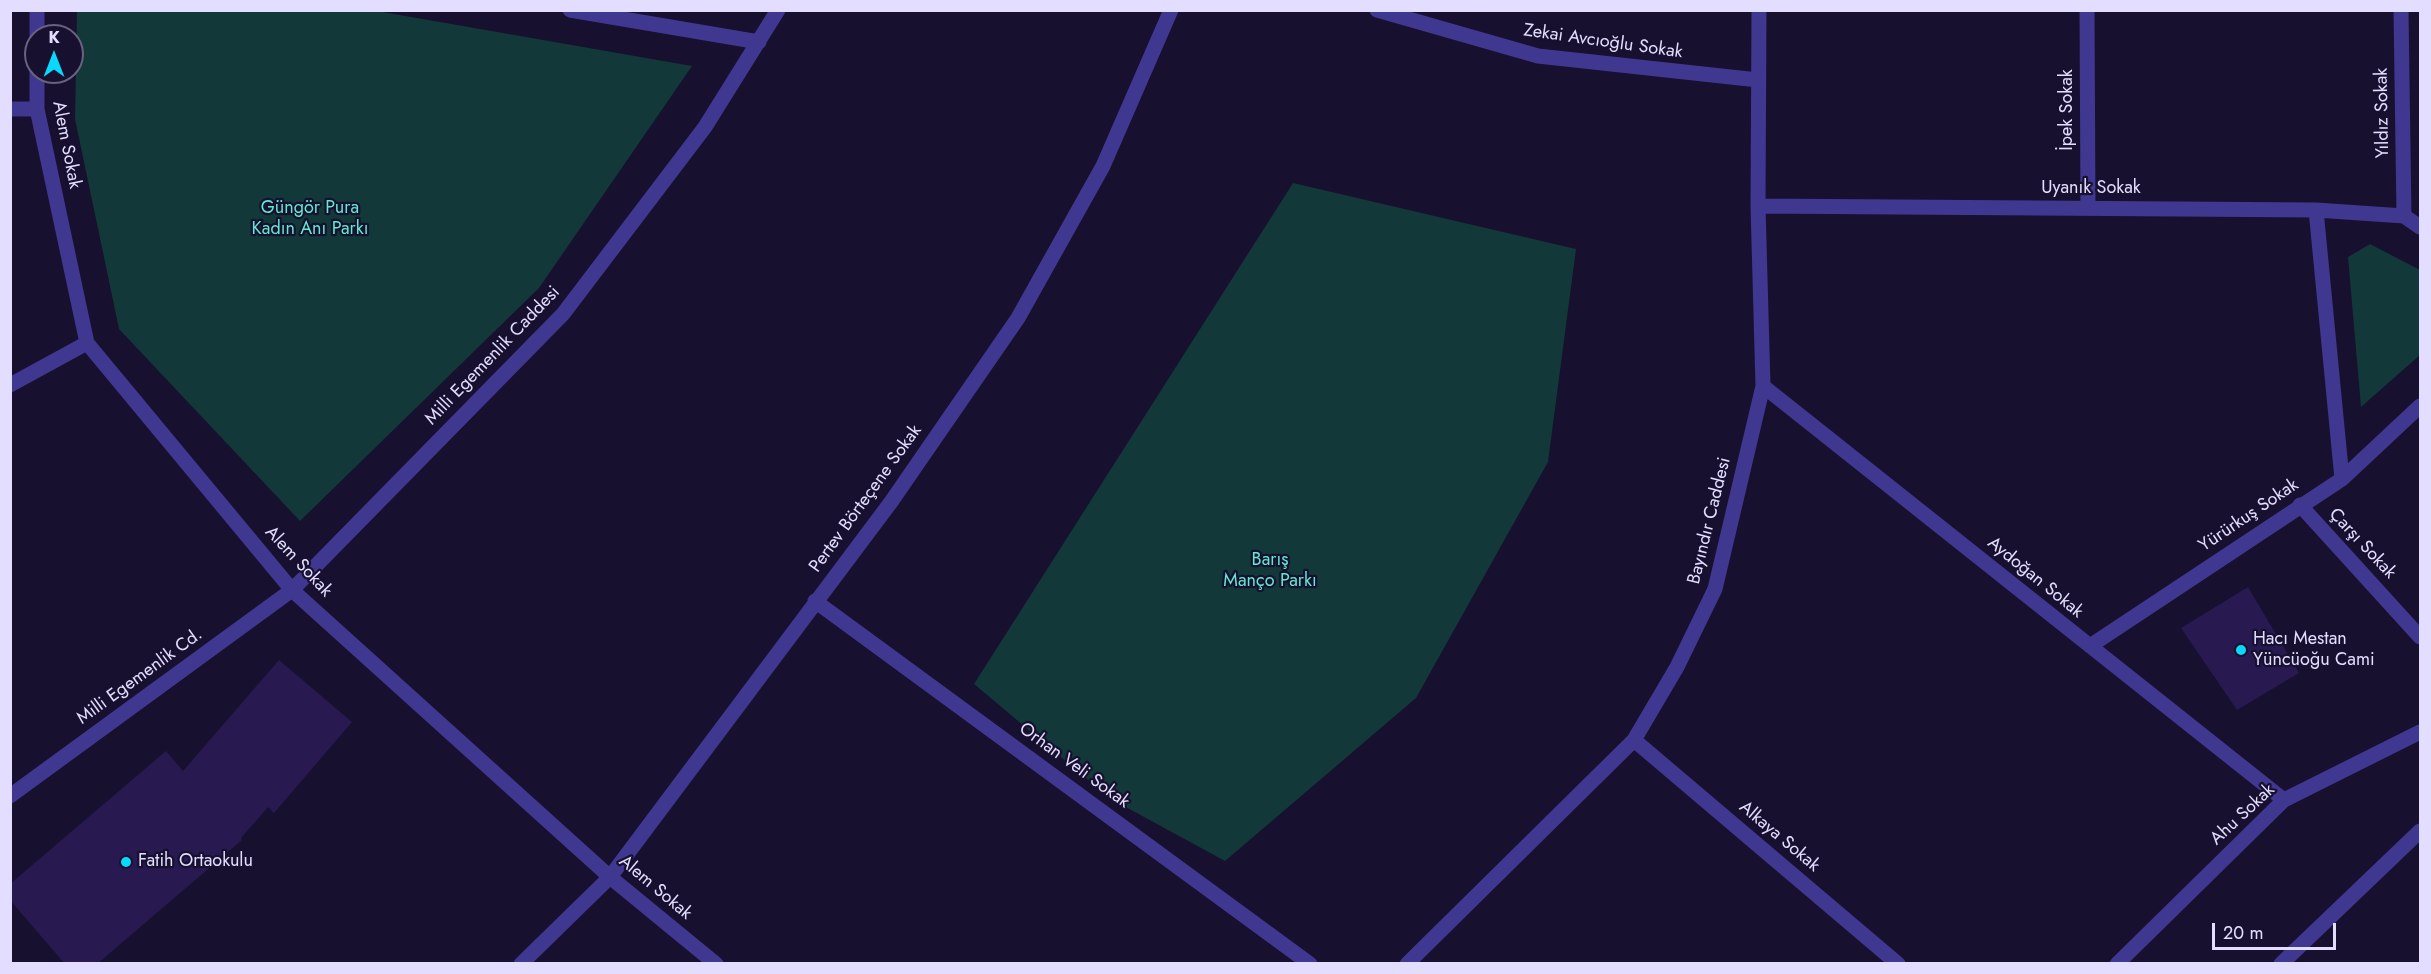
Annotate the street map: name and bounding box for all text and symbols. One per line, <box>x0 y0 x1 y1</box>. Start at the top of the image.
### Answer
street label: Zekai Avcıoğlu Sokak <box>1522 20 1684 64</box>
north arrow <box>24 24 84 84</box>
text: K <box>48 26 60 49</box>
street label: Yıldız Sokak <box>2371 68 2395 158</box>
street label: İpek Sokak <box>2057 69 2079 151</box>
street label: Alem Sokak <box>47 99 85 191</box>
street label: Uyanık Sokak <box>2041 178 2141 200</box>
park label: Güngör Pura Kadın Anı Parkı <box>252 198 368 240</box>
street label: Milli Egemenlik Caddesi <box>421 282 565 430</box>
street label: Pertev Börteçene Sokak <box>805 421 927 577</box>
street label: Bayındır Caddesi <box>1684 455 1736 587</box>
street label: Yürürkuş Sokak <box>2195 475 2303 557</box>
street label: Çarşı Sokak <box>2324 504 2400 584</box>
street label: Alem Sokak <box>260 522 336 602</box>
street label: Aydoğan Sokak <box>1983 533 2087 623</box>
park label: Barış Manço Parkı <box>1223 550 1317 592</box>
street label: Milli Egemenlik Cd. <box>73 624 207 730</box>
place label: Hacı Mestan Yüncüoğu Cami <box>2253 629 2375 672</box>
marker: Hacı Mestan Yüncüoğu Cami <box>2234 643 2248 657</box>
street label: Orhan Veli Sokak <box>1014 719 1134 813</box>
street label: Ahu Sokak <box>2206 780 2280 850</box>
street label: Alkaya Sokak <box>1734 797 1824 877</box>
place label: Fatih Ortaokulu <box>138 851 253 873</box>
street label: Alem Sokak <box>614 851 696 925</box>
marker: Fatih Ortaokulu <box>119 855 133 869</box>
scale bar <box>2215 911 2340 949</box>
text: 20 m <box>2223 920 2263 946</box>

